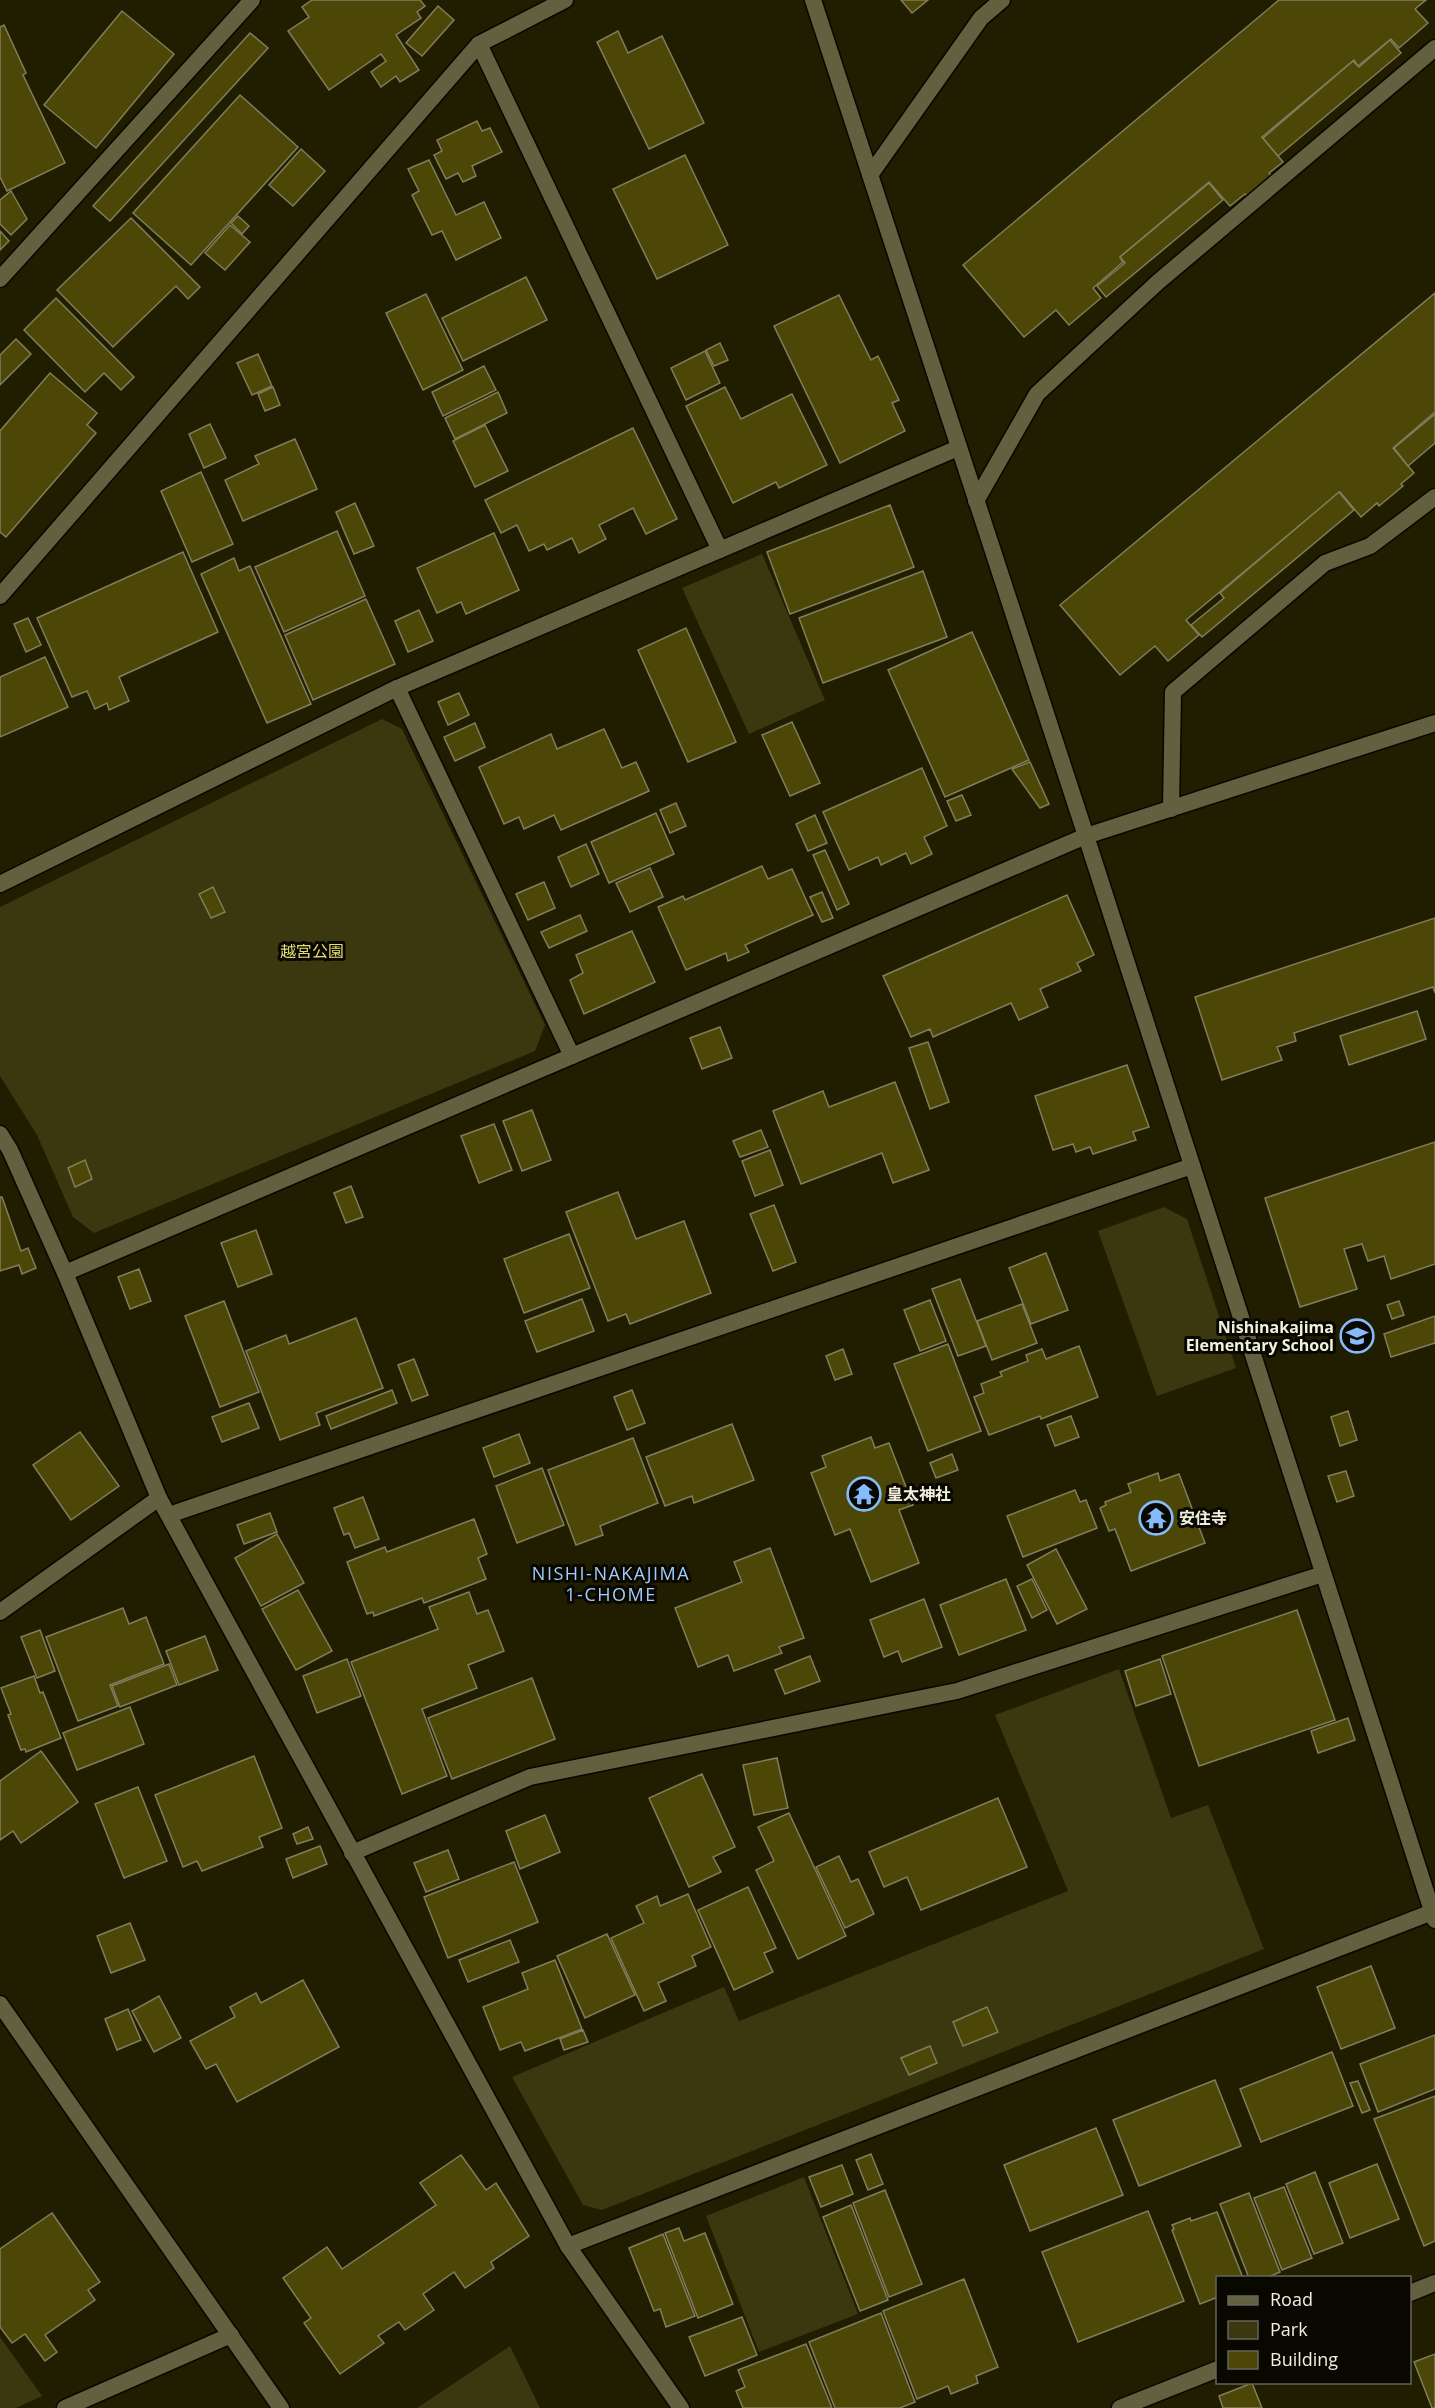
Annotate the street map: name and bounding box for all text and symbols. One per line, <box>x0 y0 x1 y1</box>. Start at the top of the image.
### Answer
park label: 越宮公園 <box>280 940 344 962</box>
place label: Nishinakajima Elementary School <box>1186 1316 1334 1356</box>
school or university icon: Nishinakajima Elementary School <box>1339 1318 1375 1354</box>
temple icon: 皇太神社 <box>846 1476 882 1512</box>
place label: 皇太神社 <box>887 1483 951 1505</box>
temple icon: 安住寺 <box>1138 1500 1174 1536</box>
place label: 安住寺 <box>1179 1507 1227 1529</box>
district label: NISHI-NAKAJIMA 1-CHOME <box>532 1561 690 1606</box>
legend <box>1216 2276 1411 2384</box>
text: Road <box>1270 2287 1313 2311</box>
text: Park <box>1270 2317 1308 2341</box>
text: Building <box>1270 2347 1338 2371</box>

